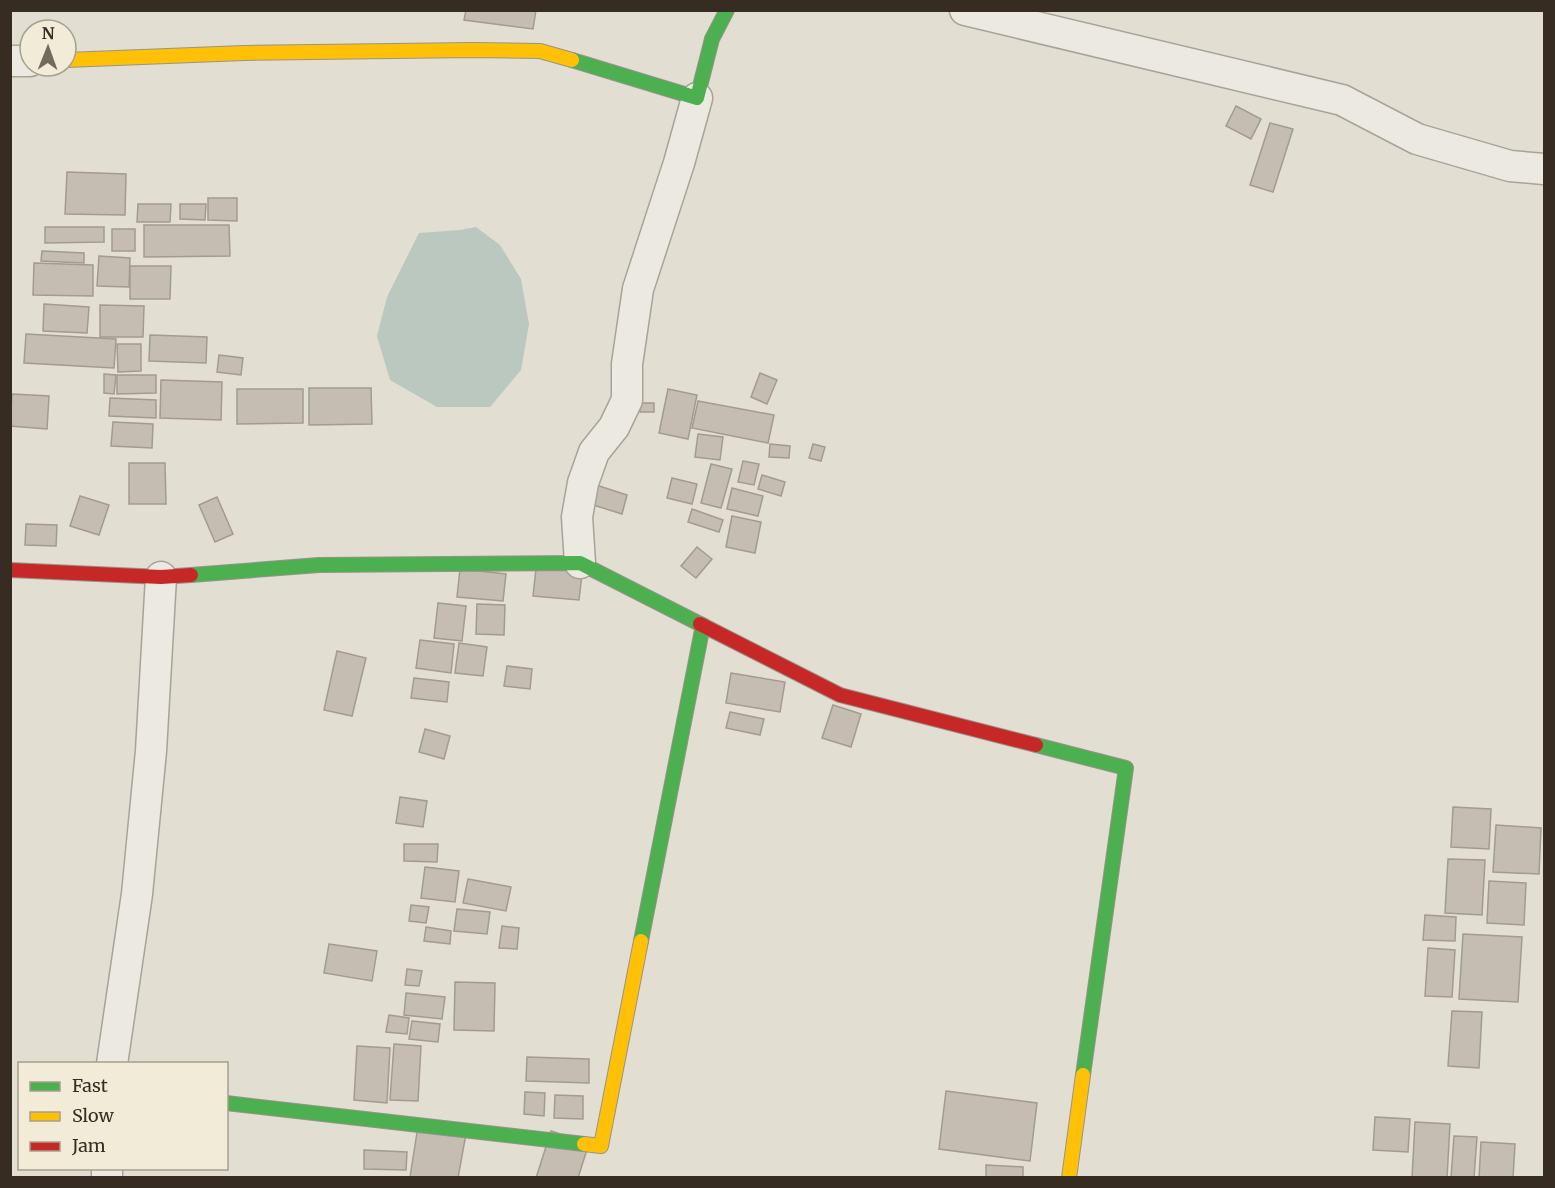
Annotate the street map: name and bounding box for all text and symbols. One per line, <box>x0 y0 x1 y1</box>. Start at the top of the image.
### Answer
north arrow <box>18 18 78 78</box>
text: N <box>42 23 55 43</box>
legend <box>18 1062 228 1170</box>
text: Fast <box>72 1074 108 1097</box>
text: Slow <box>72 1104 115 1127</box>
text: Jam <box>71 1134 106 1157</box>

